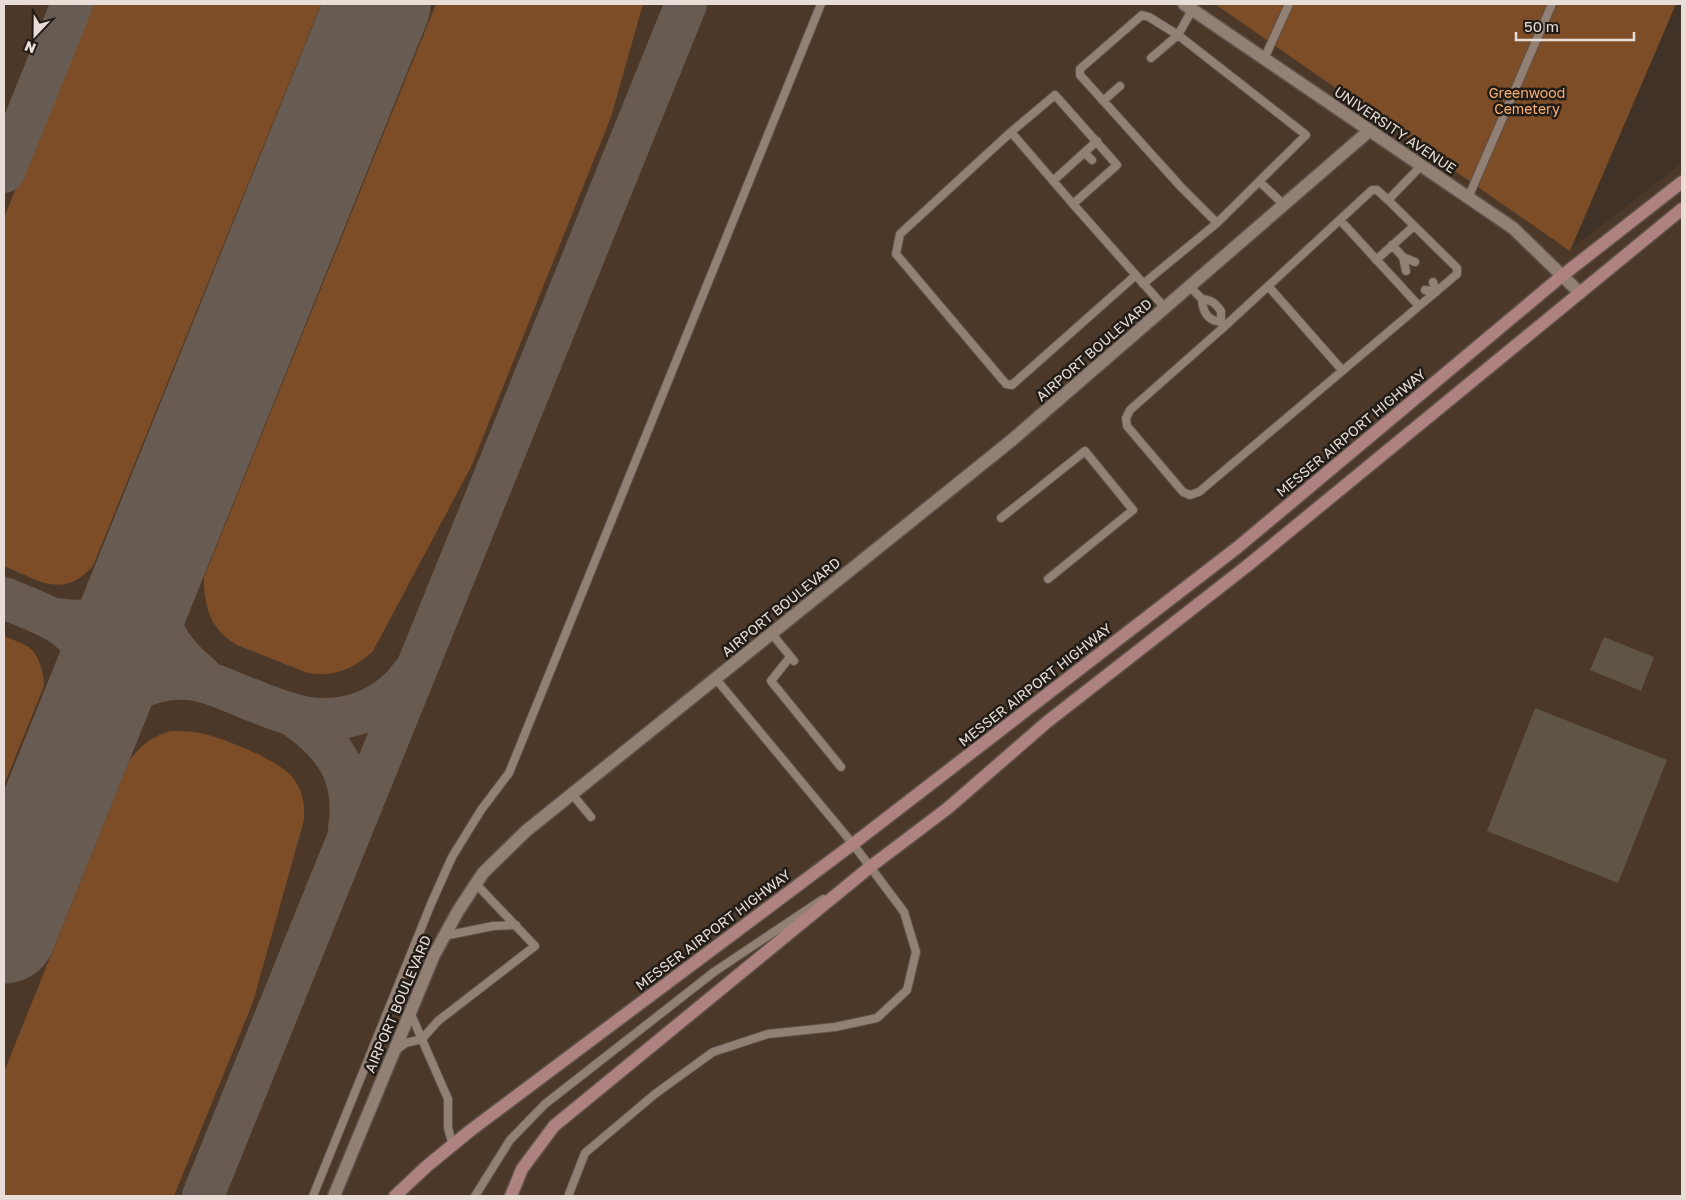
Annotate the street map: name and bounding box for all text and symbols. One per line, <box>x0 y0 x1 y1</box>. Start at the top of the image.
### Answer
north arrow <box>10 10 60 60</box>
scale bar <box>1516 10 1634 42</box>
text: 50 m <box>1524 17 1559 35</box>
text: N <box>22 38 38 57</box>
street label: UNIVERSITY AVENUE <box>1331 83 1459 177</box>
park label: Greenwood Cemetery <box>1489 84 1565 117</box>
street label: AIRPORT BOULEVARD <box>1032 295 1155 405</box>
street label: MESSER AIRPORT HIGHWAY <box>1273 365 1429 500</box>
street label: AIRPORT BOULEVARD <box>718 554 843 660</box>
street label: MESSER AIRPORT HIGHWAY <box>955 620 1115 750</box>
street label: MESSER AIRPORT HIGHWAY <box>632 866 794 993</box>
street label: AIRPORT BOULEVARD <box>361 932 434 1075</box>

